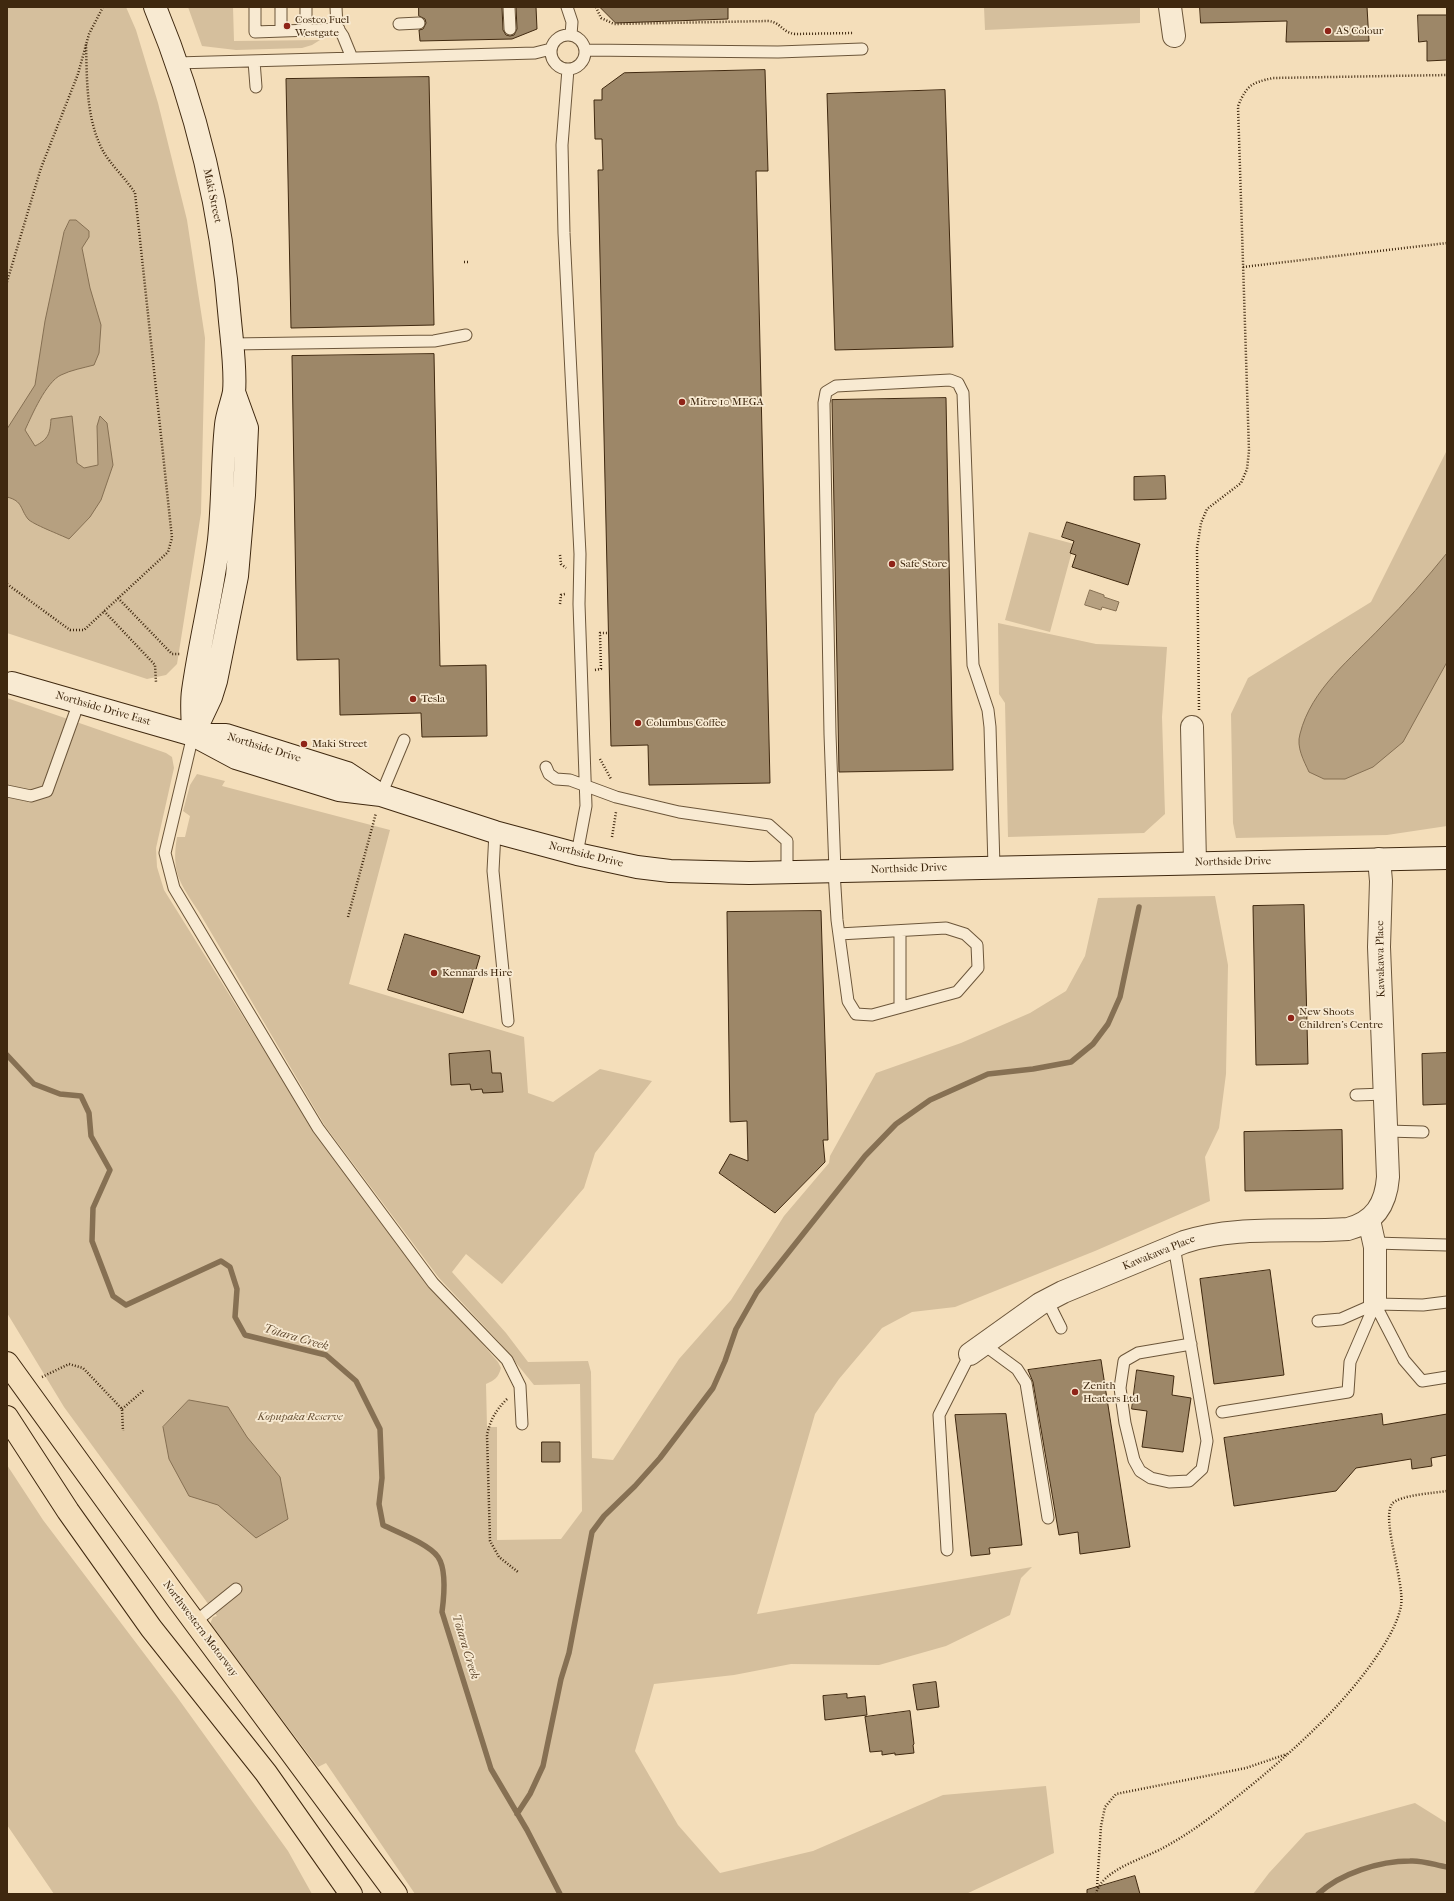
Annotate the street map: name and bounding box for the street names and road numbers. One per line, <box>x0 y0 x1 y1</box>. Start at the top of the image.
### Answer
street label: Maki Street <box>200 168 224 224</box>
street label: Northside Drive East <box>54 689 152 729</box>
street label: Northside Drive <box>226 731 302 765</box>
street label: Northside Drive <box>547 839 625 871</box>
street label: Northside Drive <box>1195 855 1271 869</box>
street label: Northside Drive <box>871 861 947 877</box>
street label: Kawakawa Place <box>1374 920 1388 998</box>
street label: Kawakawa Place <box>1121 1232 1197 1274</box>
street label: Northwestern Motorway <box>160 1578 240 1680</box>

